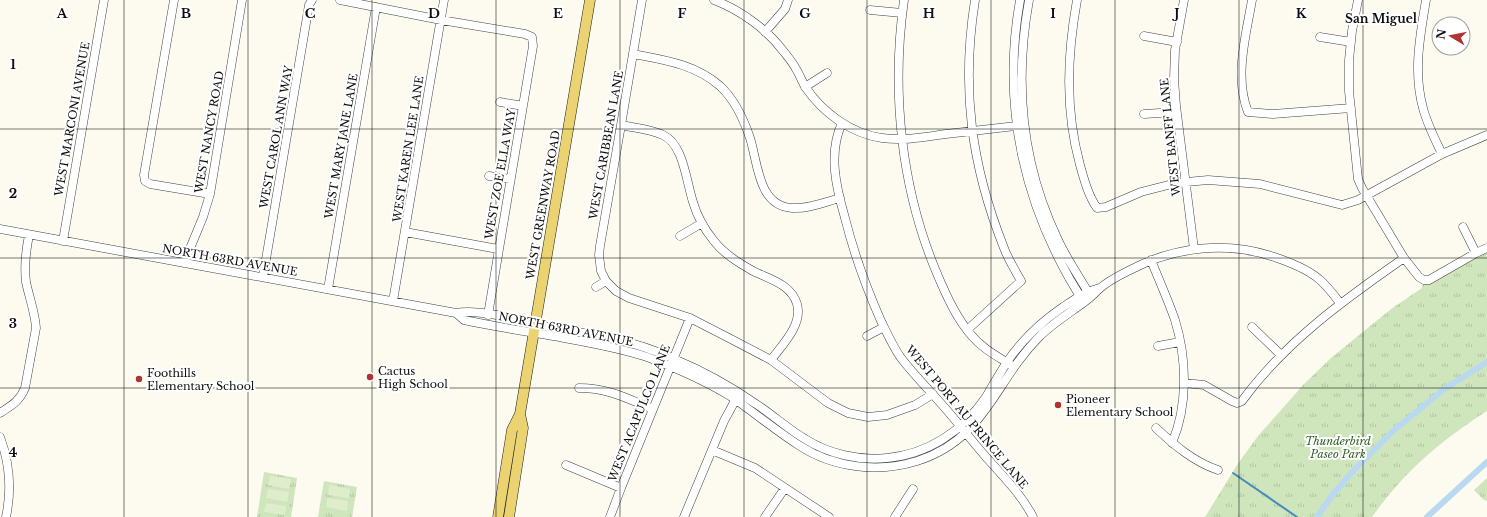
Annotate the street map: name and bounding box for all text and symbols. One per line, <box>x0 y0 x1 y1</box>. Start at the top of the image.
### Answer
text: A <box>56 5 68 22</box>
text: B <box>181 5 191 22</box>
text: C <box>305 5 316 22</box>
text: D <box>428 5 440 22</box>
text: E <box>553 5 563 22</box>
text: F <box>678 5 687 22</box>
text: G <box>799 5 811 22</box>
text: H <box>923 5 935 22</box>
text: I <box>1050 5 1056 22</box>
text: J <box>1171 5 1180 22</box>
text: K <box>1296 5 1307 22</box>
district label: San Miguel <box>1345 11 1418 26</box>
north arrow <box>1431 16 1471 56</box>
text: N <box>1433 27 1449 41</box>
street label: WEST MARCONI AVENUE <box>51 41 92 198</box>
text: 1 <box>10 56 16 73</box>
street label: WEST CAROL ANN WAY <box>256 63 296 211</box>
street label: WEST NANCY ROAD <box>191 69 227 195</box>
street label: WEST CARIBBEAN LANE <box>586 69 626 221</box>
street label: WEST MARY JANE LANE <box>321 72 361 221</box>
street label: WEST KAREN LEE LANE <box>389 75 426 224</box>
street label: WEST BANFF LANE <box>1157 77 1183 198</box>
street label: WEST ZOE ELLA WAY <box>481 107 519 241</box>
street label: WEST GREENWAY ROAD <box>523 129 563 282</box>
text: 2 <box>9 185 17 202</box>
street label: NORTH 63RD AVENUE <box>161 241 299 279</box>
street label: NORTH 63RD AVENUE <box>497 309 635 349</box>
text: 3 <box>9 315 17 332</box>
street label: WEST ACAPULCO LANE <box>605 342 673 484</box>
street label: WEST PORT AU PRINCE LANE <box>902 342 1031 491</box>
place label: Cactus High School <box>378 364 448 391</box>
place label: Foothills Elementary School <box>147 366 255 393</box>
marker: Cactus High School <box>365 372 375 382</box>
marker: Foothills Elementary School <box>134 374 144 384</box>
place label: Pioneer Elementary School <box>1066 392 1174 419</box>
marker: Pioneer Elementary School <box>1053 400 1063 410</box>
park label: Thunderbird Paseo Park <box>1305 434 1371 461</box>
text: 4 <box>9 444 18 461</box>

